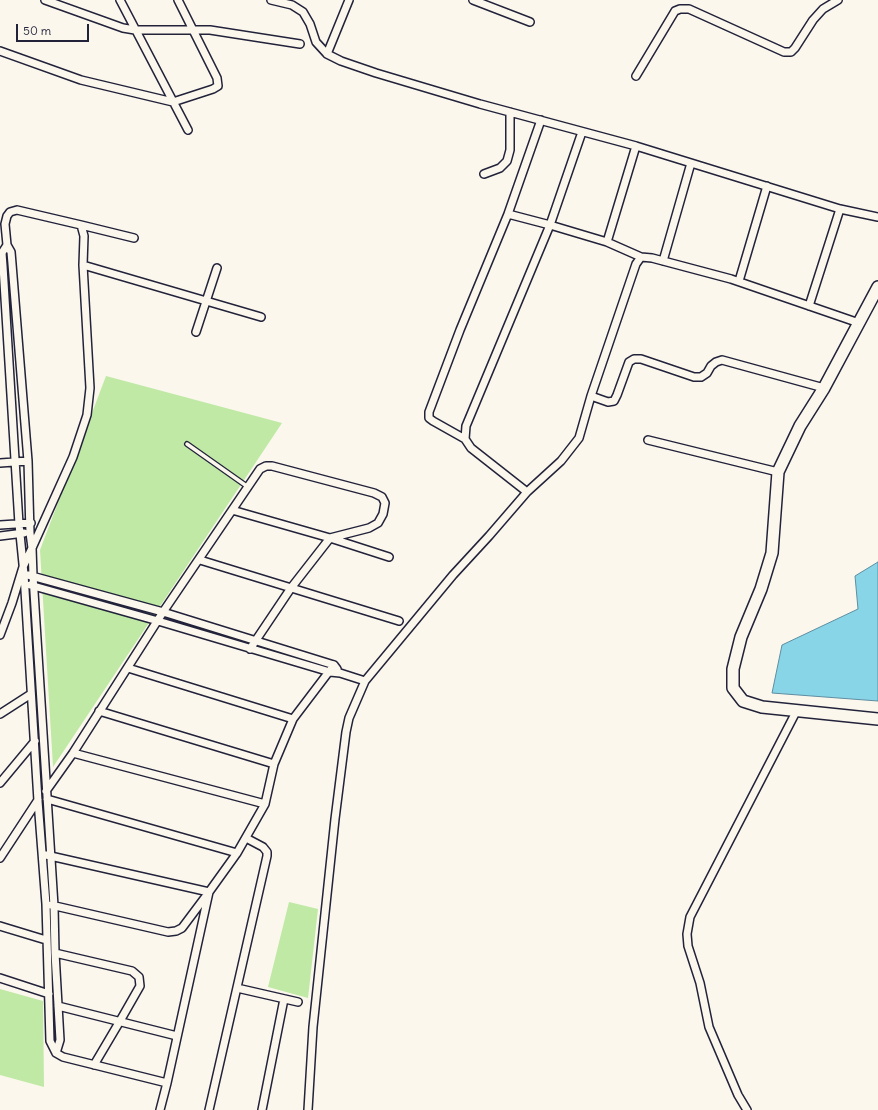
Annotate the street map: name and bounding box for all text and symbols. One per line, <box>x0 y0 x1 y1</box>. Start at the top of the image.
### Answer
scale bar <box>18 16 91 42</box>
text: 50 m <box>23 23 51 38</box>

